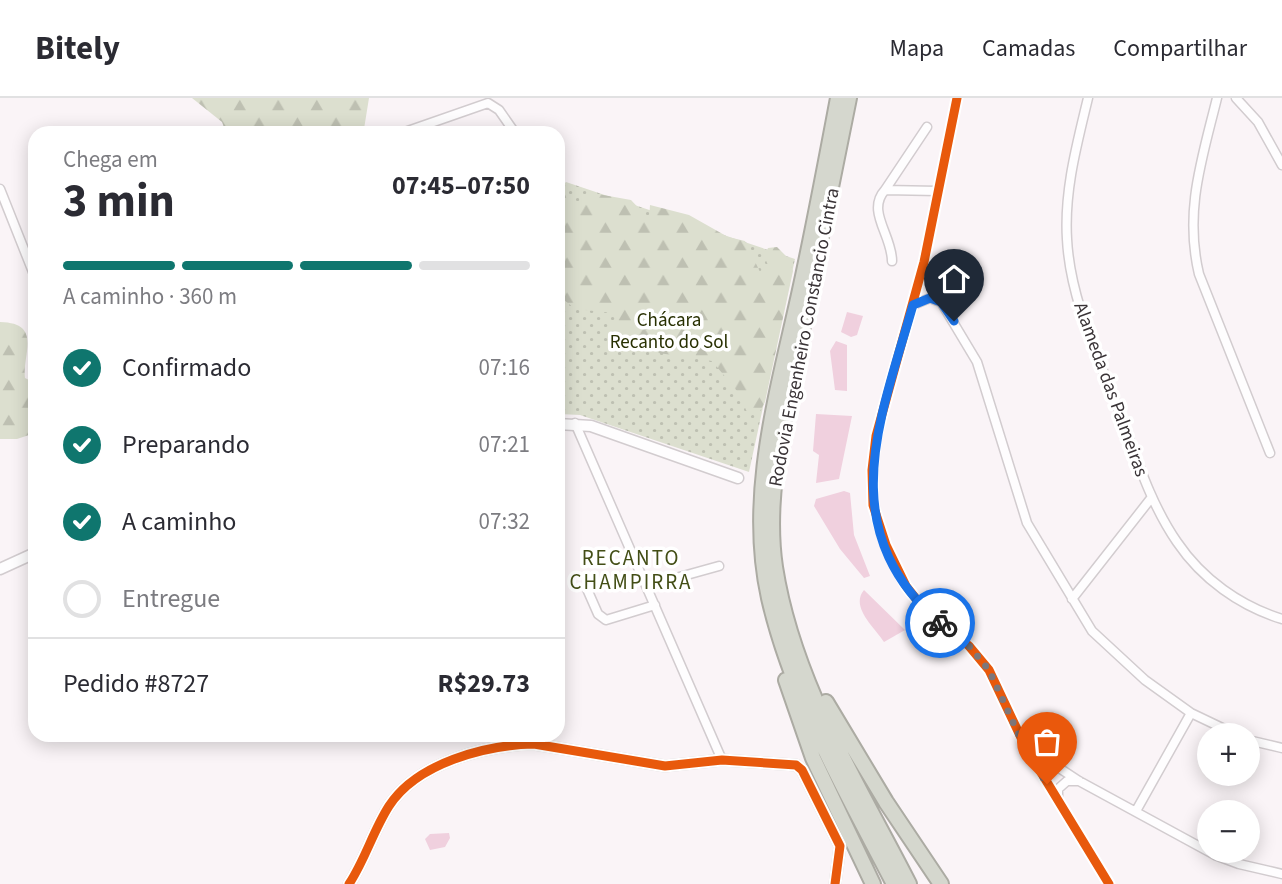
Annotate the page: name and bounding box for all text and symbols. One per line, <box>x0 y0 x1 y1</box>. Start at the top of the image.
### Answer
text: Bitely <box>35 25 120 72</box>
text: Mapa <box>889 31 944 66</box>
text: Camadas <box>982 31 1075 66</box>
text: Compartilhar <box>1113 31 1247 66</box>
text: Chega em <box>63 143 158 176</box>
text: 07:45–07:50 <box>392 167 530 204</box>
text: 3 min <box>63 169 175 234</box>
street label: Rodovia Engenheiro Constancio Cintra <box>762 186 847 489</box>
pin <box>924 249 984 321</box>
icon: home <box>935 260 973 298</box>
text: A caminho · 360 m <box>63 280 237 313</box>
street label: Alameda das Palmeiras <box>1067 299 1155 480</box>
park label: Chácara Recanto do Sol <box>610 307 728 356</box>
icon: check <box>63 349 101 387</box>
text: Confirmado <box>122 349 251 386</box>
text: 07:16 <box>479 351 530 384</box>
icon: check <box>63 426 101 464</box>
text: Preparando <box>122 426 250 463</box>
text: 07:21 <box>479 428 530 461</box>
icon: check <box>63 503 101 541</box>
text: A caminho <box>122 503 236 540</box>
text: 07:32 <box>479 505 530 538</box>
district label: RECANTO CHAMPIRRA <box>570 543 693 597</box>
text: Entregue <box>122 580 220 617</box>
courier <box>905 588 975 658</box>
icon: bike <box>921 604 959 642</box>
text: Pedido #8727 <box>63 665 209 702</box>
text: R$29.73 <box>438 665 530 702</box>
pin <box>1017 712 1077 784</box>
icon: bag <box>1028 723 1066 761</box>
map controls <box>1197 723 1260 863</box>
button: + <box>1197 723 1260 786</box>
button: − <box>1197 800 1260 863</box>

